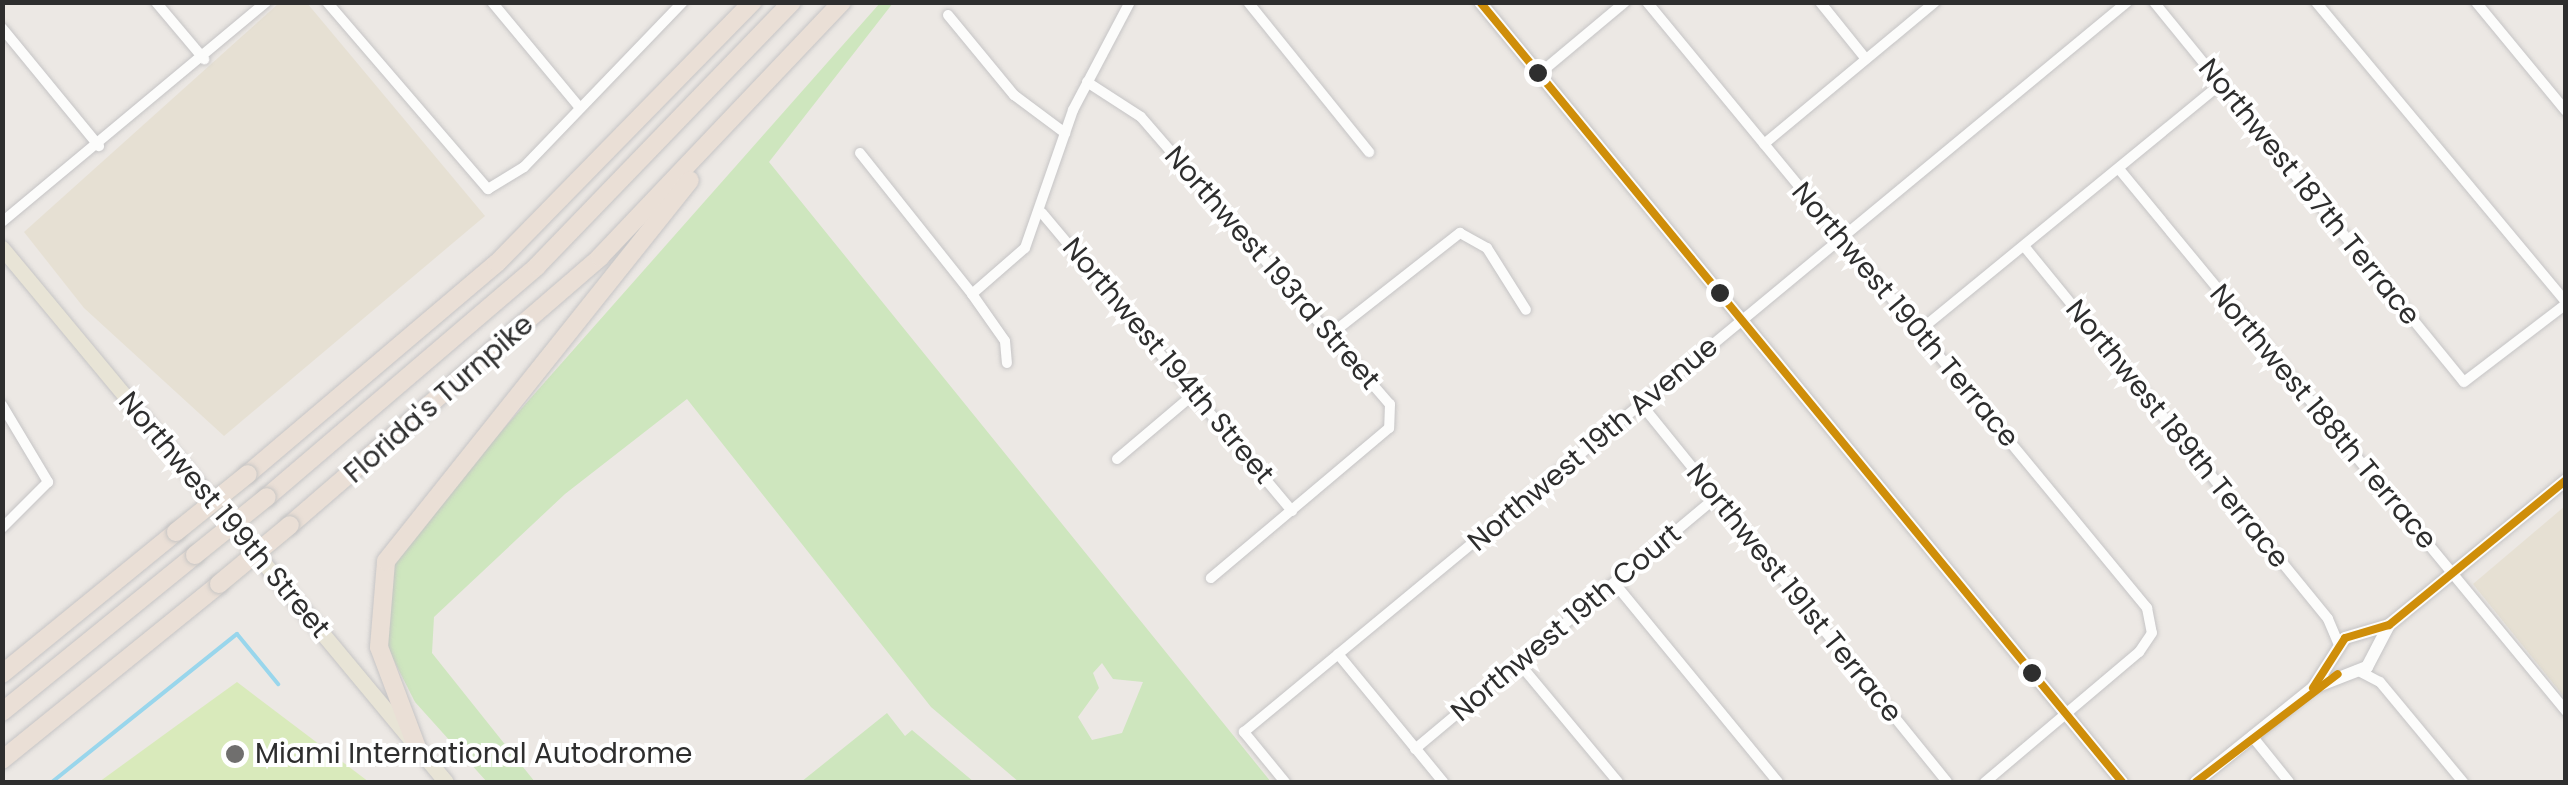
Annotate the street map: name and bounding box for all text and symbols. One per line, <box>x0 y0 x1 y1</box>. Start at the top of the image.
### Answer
street label: Northwest 187th Terrace <box>2191 52 2427 332</box>
unlabelled marker <box>1528 63 1548 83</box>
street label: Northwest 193rd Street <box>1157 140 1387 396</box>
street label: Northwest 190th Terrace <box>1784 176 2026 454</box>
street label: Northwest 194th Street <box>1055 231 1281 491</box>
street label: Northwest 188th Terrace <box>2202 278 2444 556</box>
unlabelled marker <box>1710 283 1730 303</box>
street label: Northwest 189th Terrace <box>2058 293 2296 575</box>
street label: Florida's Turnpike <box>338 308 540 490</box>
street label: Northwest 19th Avenue <box>1461 330 1725 558</box>
street label: Northwest 199th Street <box>111 385 337 645</box>
street label: Northwest 191st Terrace <box>1679 457 1909 729</box>
street label: Northwest 19th Court <box>1444 517 1688 729</box>
unlabelled marker <box>2022 663 2042 683</box>
place label: Miami International Autodrome <box>255 737 692 771</box>
marker: Miami International Autodrome <box>224 743 246 765</box>

